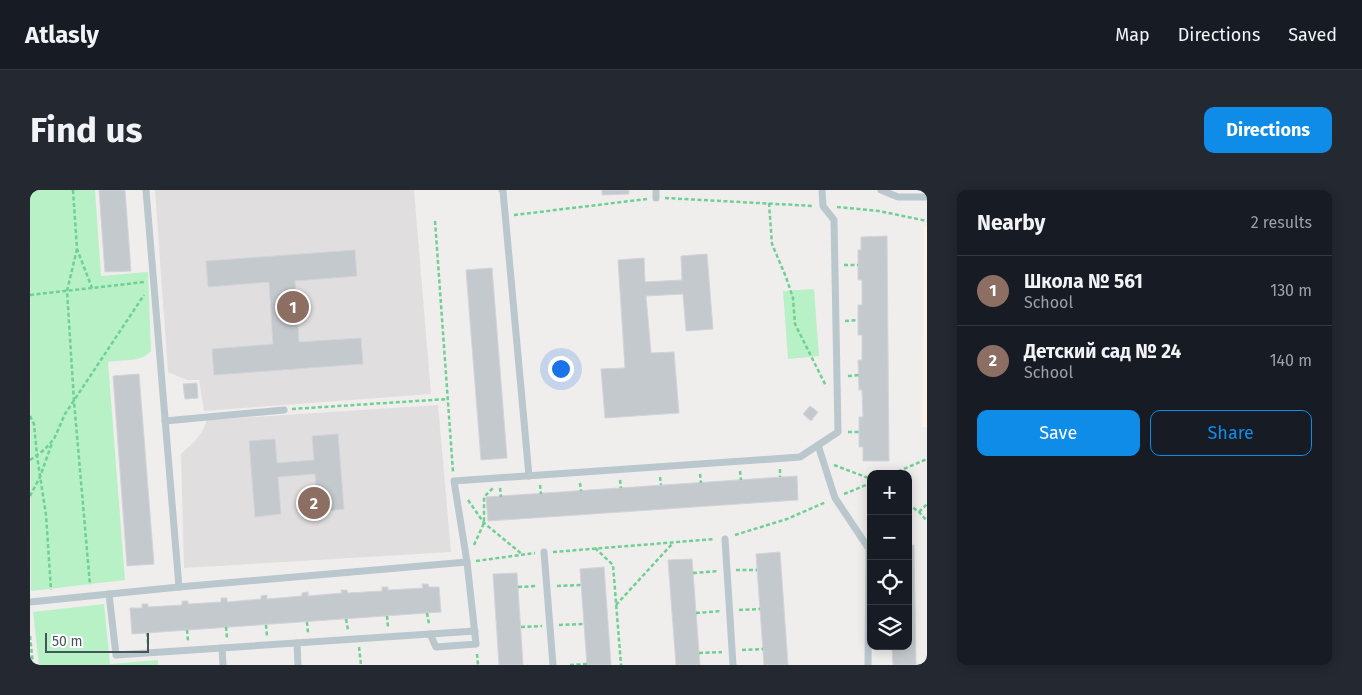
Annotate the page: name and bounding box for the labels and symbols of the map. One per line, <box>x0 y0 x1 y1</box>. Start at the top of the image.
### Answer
pin: 1 <box>277 288 309 326</box>
your location <box>548 356 574 382</box>
pin: 2 <box>298 484 330 522</box>
scale bar <box>45 630 149 653</box>

